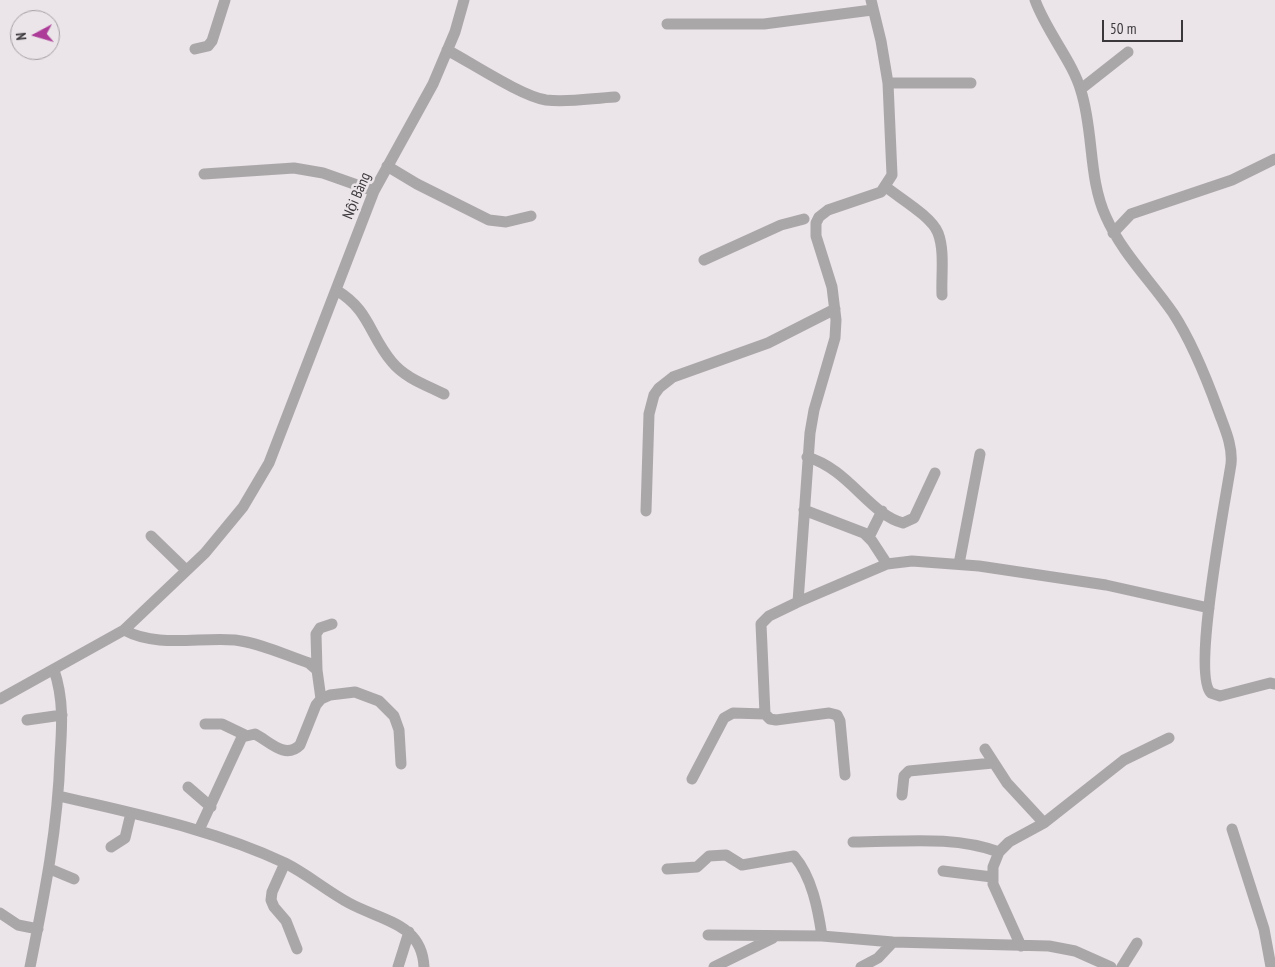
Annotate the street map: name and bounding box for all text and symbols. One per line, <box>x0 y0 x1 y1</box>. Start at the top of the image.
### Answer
north arrow <box>10 10 60 60</box>
scale bar <box>1105 10 1186 42</box>
text: 50 m <box>1110 19 1136 38</box>
text: N <box>12 32 30 41</box>
street label: Nội Bàng <box>339 170 375 222</box>

